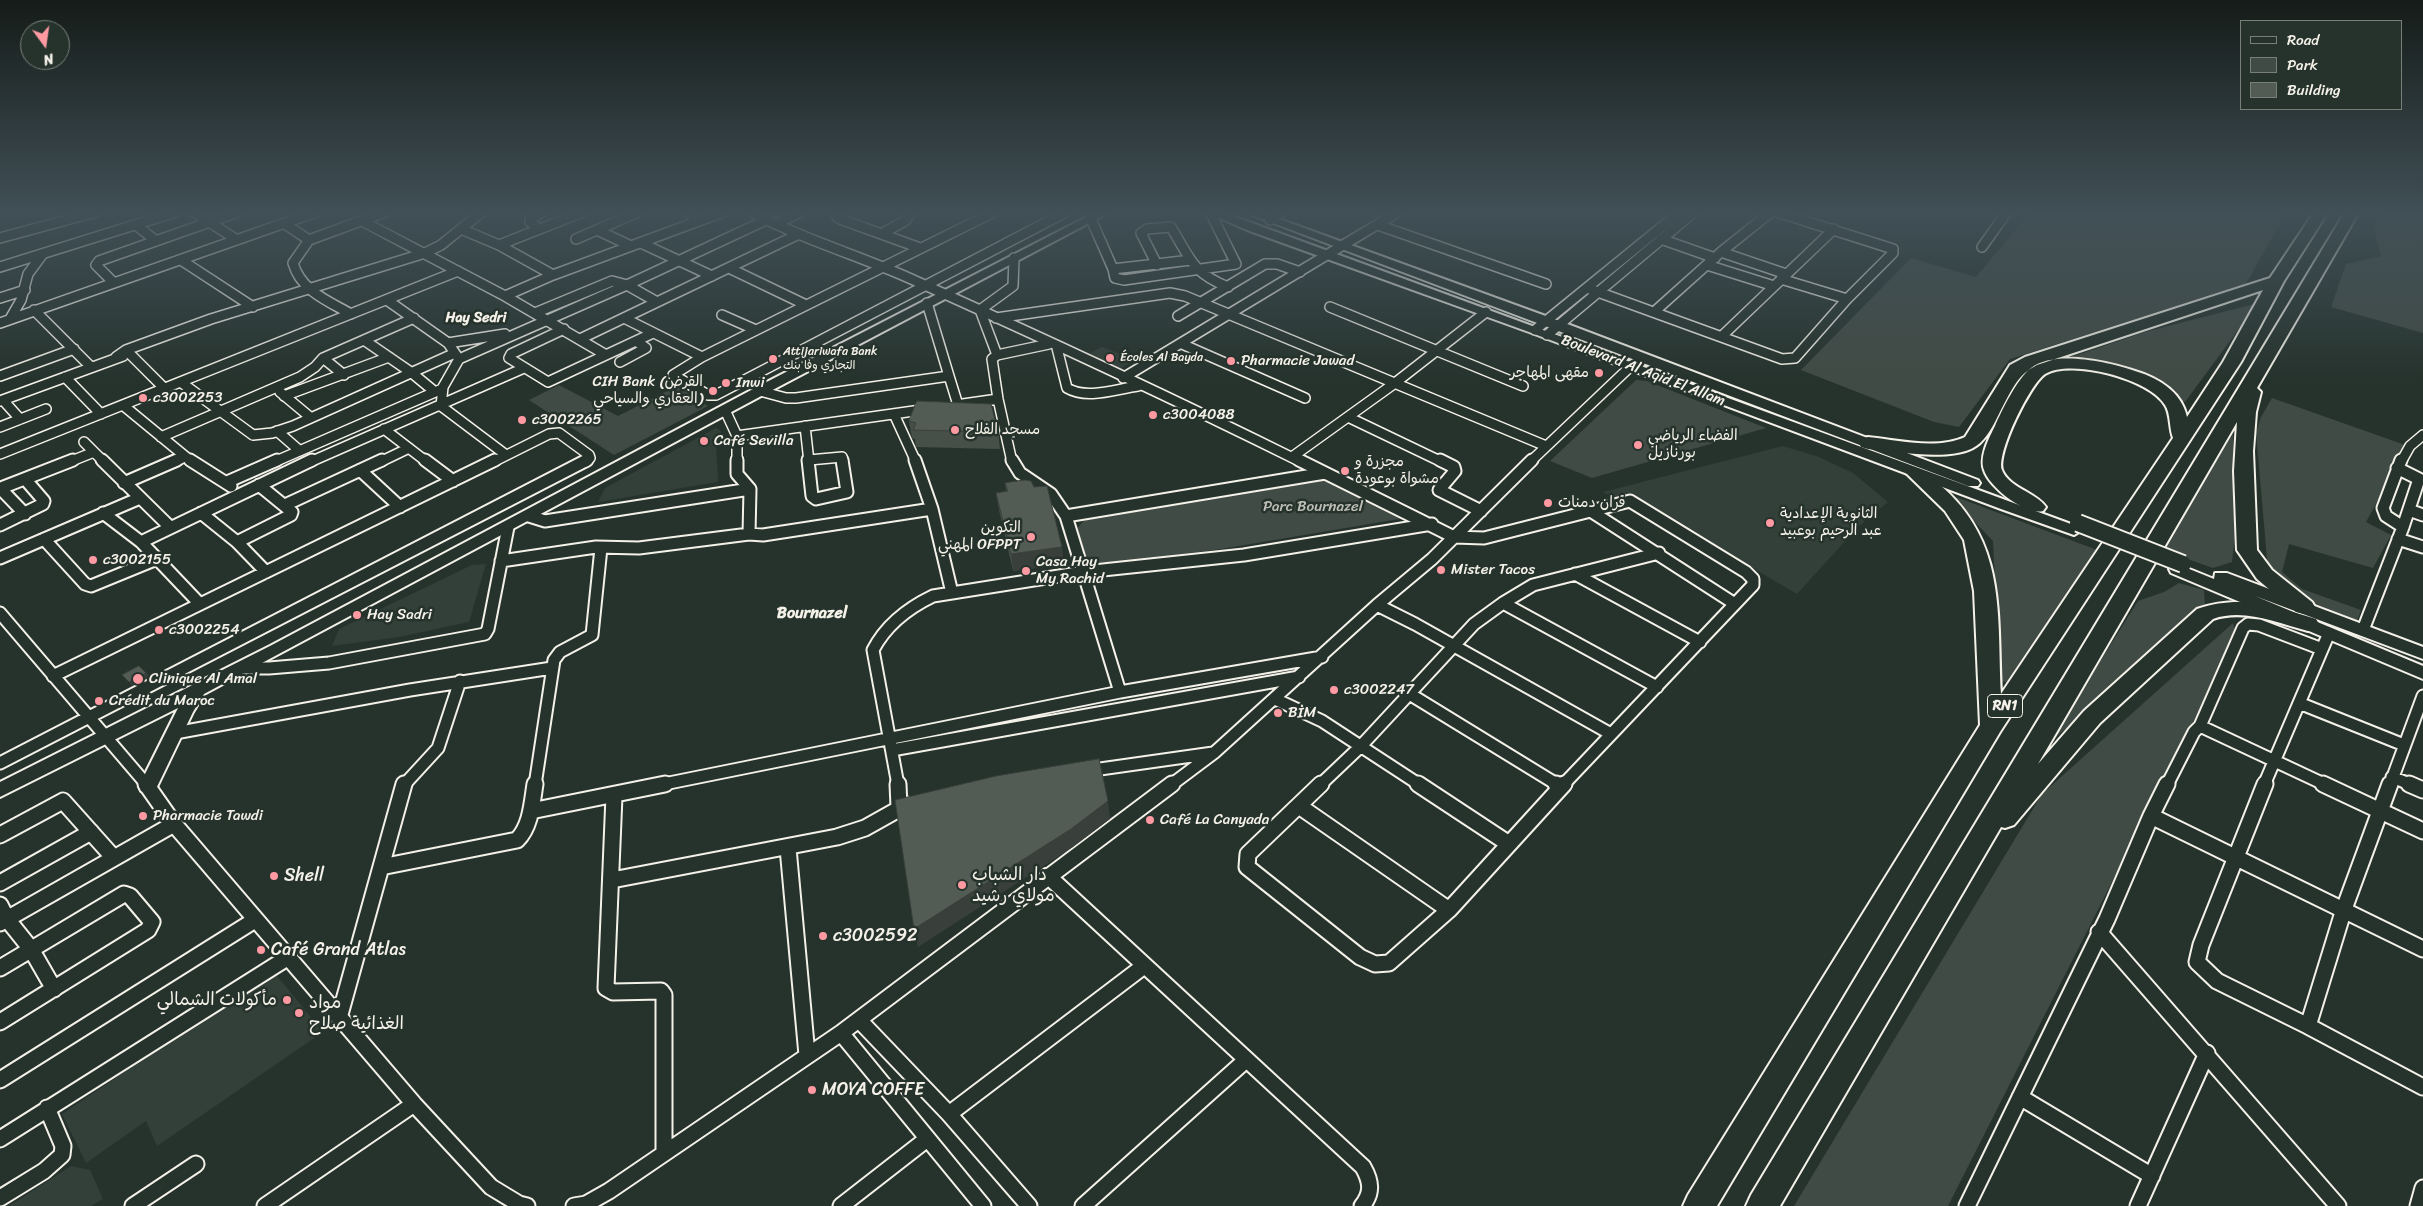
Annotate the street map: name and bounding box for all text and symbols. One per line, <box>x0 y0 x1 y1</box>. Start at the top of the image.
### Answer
north arrow <box>20 20 70 70</box>
legend <box>2240 20 2403 110</box>
text: Road <box>2287 27 2319 53</box>
text: N <box>41 46 56 72</box>
text: Park <box>2287 52 2318 78</box>
text: Building <box>2287 77 2341 103</box>
district label: Hay Sedri <box>446 310 506 326</box>
street label: Boulevard Al Aqid El Allam <box>1558 331 1728 411</box>
place label: Attijariwafa Bank التجاري وفا بنك <box>783 345 877 373</box>
place label: Écoles Al Bayda <box>1120 351 1203 365</box>
marker: Écoles Al Bayda <box>1104 352 1116 364</box>
place label: Pharmacie Jawad <box>1241 352 1354 370</box>
marker: Attijariwafa Bank التجاري وفا بنك <box>767 353 779 365</box>
marker: Pharmacie Jawad <box>1225 355 1237 367</box>
place label: مقهى المهاجر <box>1510 364 1589 382</box>
marker: مقهى المهاجر <box>1593 367 1605 379</box>
place label: CIH Bank (القرض العقاري والسياحي) <box>592 373 703 408</box>
place label: Inwi <box>736 374 765 392</box>
marker: Inwi <box>720 377 732 389</box>
marker: CIH Bank (القرض العقاري والسياحي) <box>707 385 719 397</box>
place label: c3002253 <box>153 389 222 407</box>
marker: c3002253 <box>137 392 149 404</box>
place label: c3004088 <box>1163 406 1235 424</box>
marker: c3004088 <box>1147 409 1159 421</box>
place label: c3002265 <box>532 411 602 429</box>
marker: c3002265 <box>516 414 528 426</box>
place label: مسجد الفلاح <box>965 421 1040 439</box>
marker: مسجد الفلاح <box>949 424 961 436</box>
place label: الفضاء الرياضي بورنازيل <box>1648 427 1738 462</box>
place label: Café Sevilla <box>714 432 793 450</box>
marker: Café Sevilla <box>698 435 710 447</box>
marker: الفضاء الرياضي بورنازيل <box>1632 439 1644 451</box>
place label: مجزرة و مشواة بوعودة <box>1355 453 1439 488</box>
marker: مجزرة و مشواة بوعودة <box>1339 465 1351 477</box>
place label: فران دمنات <box>1558 494 1625 512</box>
marker: فران دمنات <box>1542 497 1554 509</box>
park label: Parc Bournazel <box>1263 498 1363 516</box>
place label: الثانوية الإعدادية عبد الرحيم بوعبيد <box>1780 505 1882 540</box>
marker: الثانوية الإعدادية عبد الرحيم بوعبيد <box>1764 517 1776 529</box>
place label: التكوين المهني OFPPT <box>938 519 1021 554</box>
marker: التكوين المهني OFPPT <box>1025 531 1037 543</box>
place label: c3002155 <box>103 551 171 569</box>
place label: Casa Hay My Rachid <box>1036 553 1104 588</box>
marker: c3002155 <box>87 554 99 566</box>
place label: Mister Tacos <box>1451 561 1535 579</box>
marker: Mister Tacos <box>1435 564 1447 576</box>
marker: Casa Hay My Rachid <box>1020 565 1032 577</box>
district label: Bournazel <box>777 604 847 624</box>
place label: Hay Sadri <box>367 606 432 624</box>
marker: Hay Sadri <box>351 609 363 621</box>
place label: c3002254 <box>169 621 240 639</box>
marker: c3002254 <box>153 624 165 636</box>
place label: Clinique Al Amal <box>149 670 257 688</box>
marker: Clinique Al Amal <box>131 672 145 686</box>
place label: c3002247 <box>1344 681 1414 699</box>
marker: c3002247 <box>1328 684 1340 696</box>
place label: Crédit du Maroc <box>109 692 215 710</box>
road number: RN1 <box>1988 694 2022 718</box>
marker: Crédit du Maroc <box>93 695 105 707</box>
place label: BİM <box>1288 704 1316 722</box>
marker: BİM <box>1272 707 1284 719</box>
place label: Pharmacie Tawdi <box>153 807 263 825</box>
marker: Pharmacie Tawdi <box>137 810 149 822</box>
place label: Café La Canyada <box>1160 811 1269 829</box>
marker: Café La Canyada <box>1144 814 1156 826</box>
place label: دار الشباب مولاي رشيد <box>972 864 1055 906</box>
place label: Shell <box>284 865 324 887</box>
marker: Shell <box>268 870 280 882</box>
marker: دار الشباب مولاي رشيد <box>956 879 968 891</box>
place label: c3002592 <box>833 925 917 947</box>
marker: c3002592 <box>817 930 829 942</box>
place label: Café Grand Atlas <box>271 939 406 961</box>
marker: Café Grand Atlas <box>255 944 267 956</box>
place label: مأكولات الشمالي <box>157 989 277 1011</box>
place label: مواد الغذائية صلاح <box>309 992 404 1034</box>
marker: مأكولات الشمالي <box>281 994 293 1006</box>
marker: مواد الغذائية صلاح <box>293 1007 305 1019</box>
place label: MOYA COFFE <box>822 1079 924 1101</box>
marker: MOYA COFFE <box>806 1084 818 1096</box>

